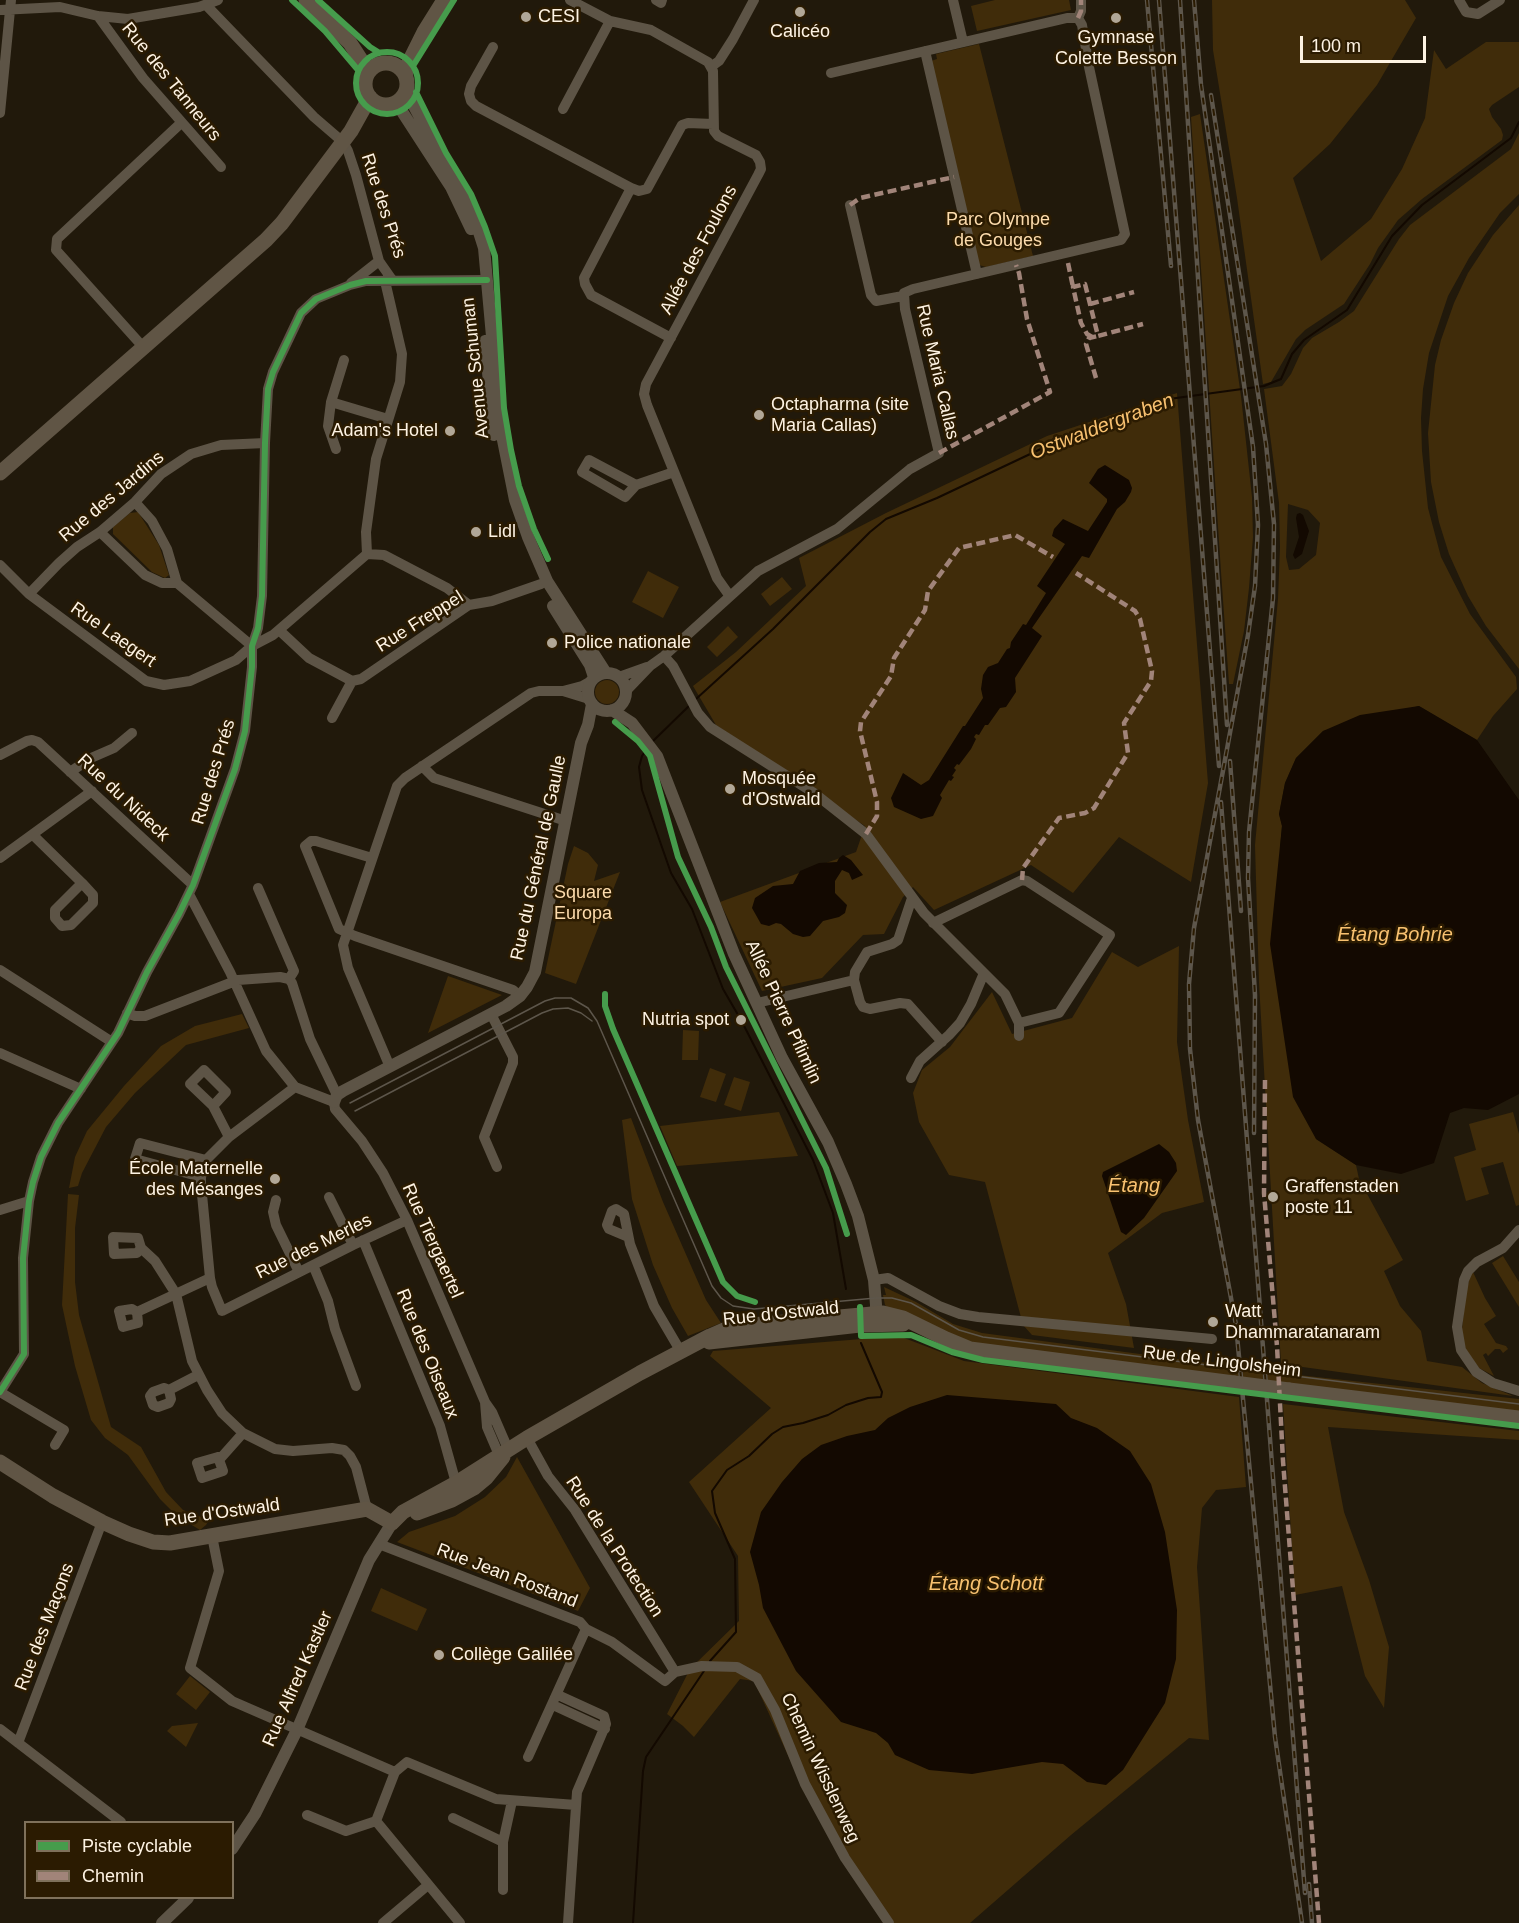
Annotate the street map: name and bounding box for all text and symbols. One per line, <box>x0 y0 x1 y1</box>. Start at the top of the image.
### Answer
marker: Calicéo <box>793 5 807 19</box>
place label: CESI <box>538 6 580 28</box>
marker: CESI <box>519 10 533 24</box>
marker: Gymnase Colette Besson <box>1109 11 1123 25</box>
street label: Rue des Tanneurs <box>117 18 225 146</box>
place label: Calicéo <box>770 21 830 43</box>
scale bar <box>1303 24 1429 62</box>
place label: Gymnase Colette Besson <box>1055 27 1177 70</box>
text: 100 m <box>1311 36 1361 56</box>
street label: Rue des Prés <box>356 151 410 261</box>
street label: Allée des Foulons <box>656 182 742 318</box>
park label: Parc Olympe de Gouges <box>946 209 1050 252</box>
street label: Avenue Schuman <box>458 296 494 440</box>
street label: Rue Maria Callas <box>911 302 963 442</box>
water label: Ostwaldergraben <box>1027 389 1177 465</box>
place label: Octapharma (site Maria Callas) <box>771 394 909 436</box>
marker: Octapharma (site Maria Callas) <box>752 408 766 422</box>
place label: Adam's Hotel <box>332 420 438 442</box>
marker: Adam's Hotel <box>443 424 457 438</box>
street label: Rue des Jardins <box>55 447 169 547</box>
place label: Lidl <box>488 521 516 543</box>
marker: Lidl <box>469 525 483 539</box>
street label: Rue Freppel <box>372 587 468 657</box>
street label: Rue Laegert <box>66 598 160 672</box>
place label: Police nationale <box>564 632 691 654</box>
marker: Police nationale <box>545 636 559 650</box>
street label: Rue des Prés <box>188 717 240 827</box>
street label: Rue du Nideck <box>72 750 174 846</box>
street label: Rue du Général de Gaulle <box>507 753 571 963</box>
place label: Mosquée d'Ostwald <box>742 768 820 810</box>
marker: Mosquée d'Ostwald <box>723 782 737 796</box>
park label: Square Europa <box>554 882 612 924</box>
water label: Étang Bohrie <box>1337 923 1453 947</box>
street label: Allée Pierre Pflimlin <box>740 937 826 1087</box>
place label: Nutria spot <box>642 1009 729 1031</box>
marker: Nutria spot <box>734 1013 748 1027</box>
place label: École Maternelle des Mésanges <box>129 1158 263 1200</box>
marker: École Maternelle des Mésanges <box>268 1172 282 1186</box>
water label: Étang <box>1108 1174 1160 1198</box>
place label: Graffenstaden poste 11 <box>1285 1176 1399 1218</box>
street label: Rue Tiergaertel <box>397 1180 467 1302</box>
marker: Graffenstaden poste 11 <box>1266 1190 1280 1204</box>
street label: Rue des Merles <box>253 1210 375 1284</box>
street label: Rue des Oiseaux <box>391 1286 463 1422</box>
street label: Rue d'Ostwald <box>722 1297 840 1331</box>
place label: Watt Dhammaratanaram <box>1225 1301 1380 1344</box>
marker: Watt Dhammaratanaram <box>1206 1315 1220 1329</box>
street label: Rue de Lingolsheim <box>1142 1342 1302 1382</box>
street label: Rue de la Protection <box>561 1473 667 1621</box>
street label: Rue d'Ostwald <box>163 1494 281 1532</box>
street label: Rue Jean Rostand <box>434 1539 580 1613</box>
street label: Rue des Maçons <box>11 1560 79 1694</box>
water label: Étang Schott <box>929 1572 1043 1596</box>
street label: Rue Alfred Kastler <box>258 1608 338 1750</box>
place label: Collège Galilée <box>451 1644 573 1666</box>
marker: Collège Galilée <box>432 1648 446 1662</box>
street label: Chemin Wisslenweg <box>776 1690 864 1846</box>
legend <box>24 1821 234 1899</box>
text: Piste cyclable <box>82 1836 192 1856</box>
text: Chemin <box>82 1866 144 1886</box>

